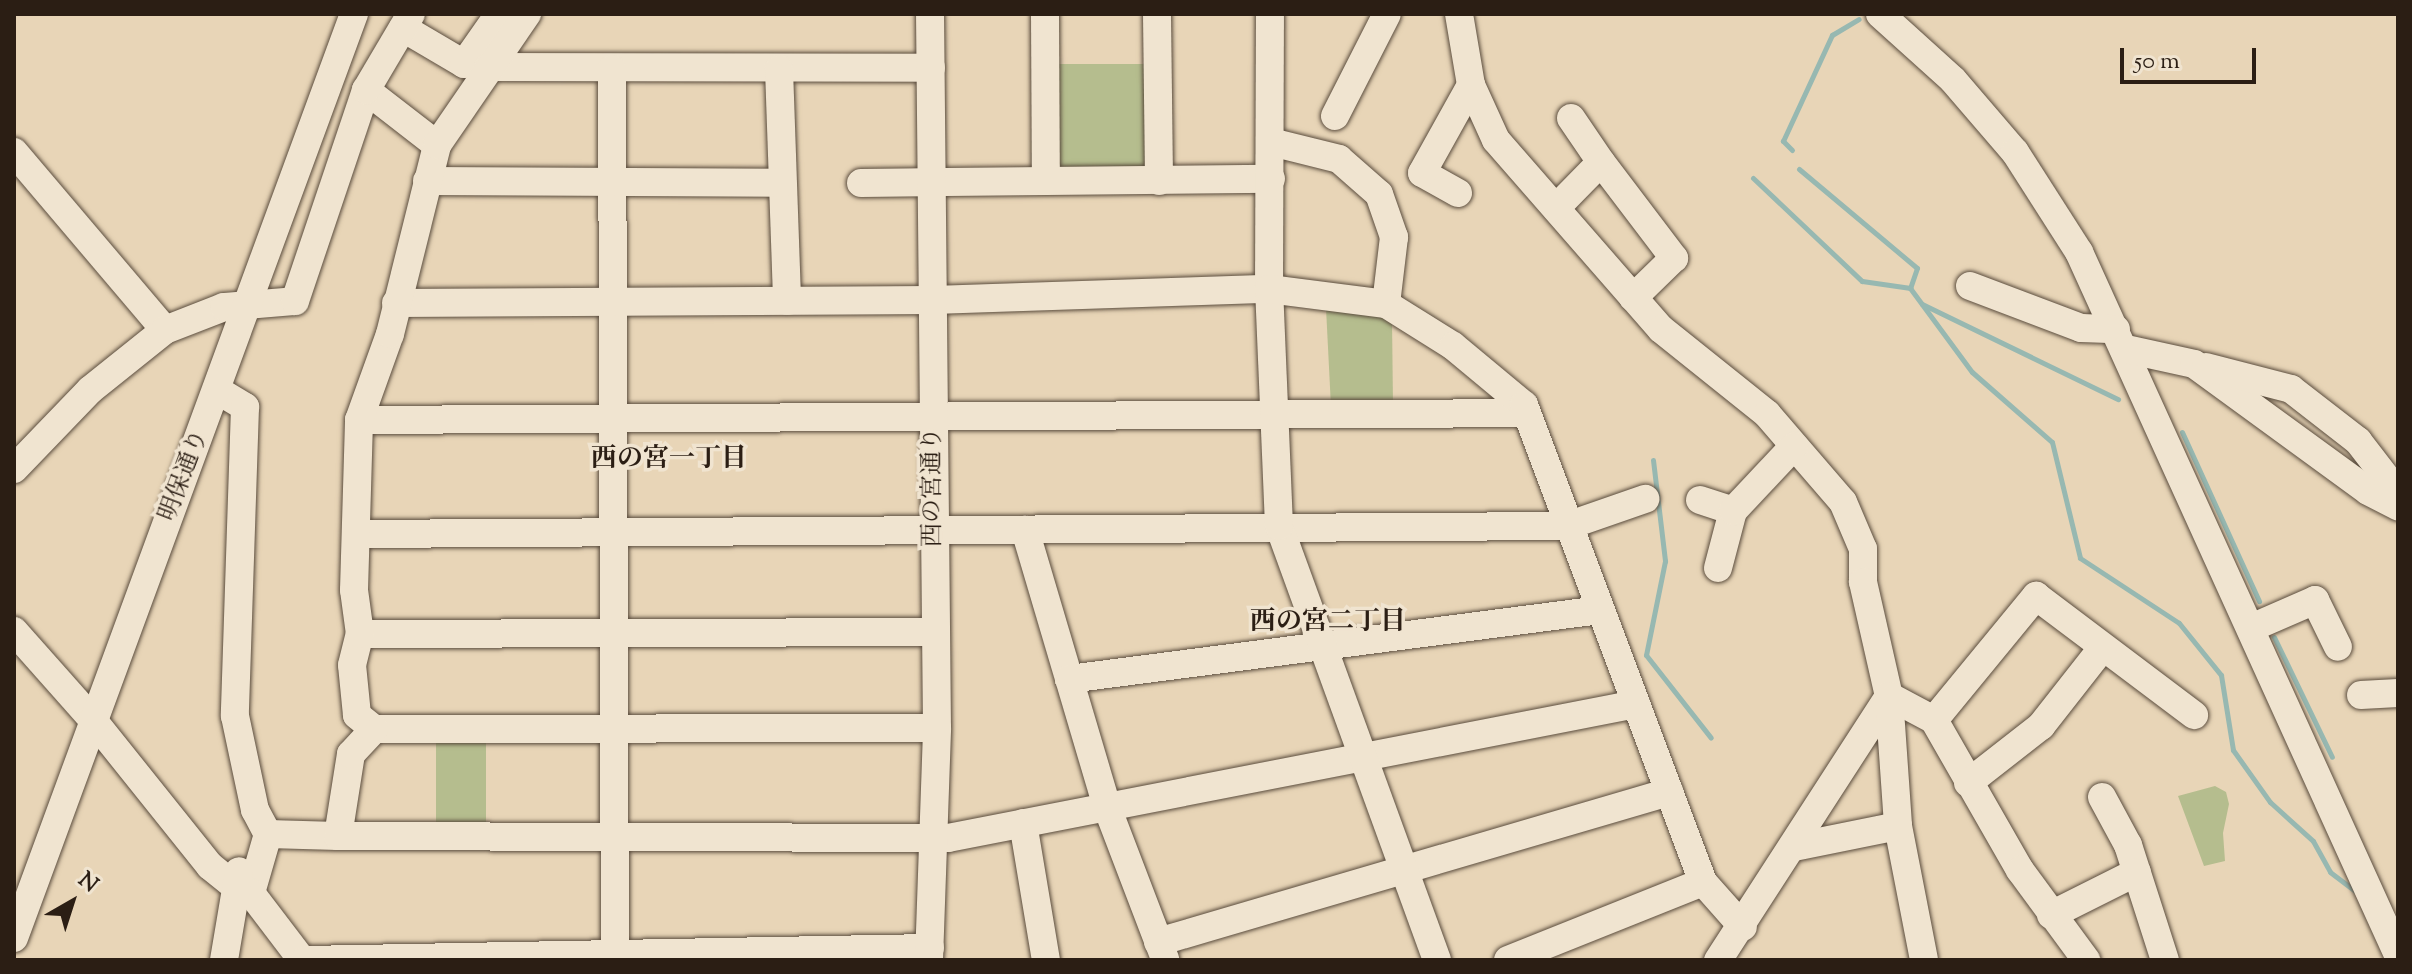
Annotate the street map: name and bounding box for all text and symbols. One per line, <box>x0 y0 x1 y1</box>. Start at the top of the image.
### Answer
scale bar <box>2124 32 2260 82</box>
text: 50 m <box>2134 45 2180 79</box>
street label: 明保通り <box>154 426 216 526</box>
street label: 西の宮通り <box>920 427 948 547</box>
district label: 西の宮一丁目 <box>591 444 747 476</box>
district label: 西の宮二丁目 <box>1250 607 1406 639</box>
north arrow <box>32 862 112 942</box>
text: N <box>70 865 104 901</box>

